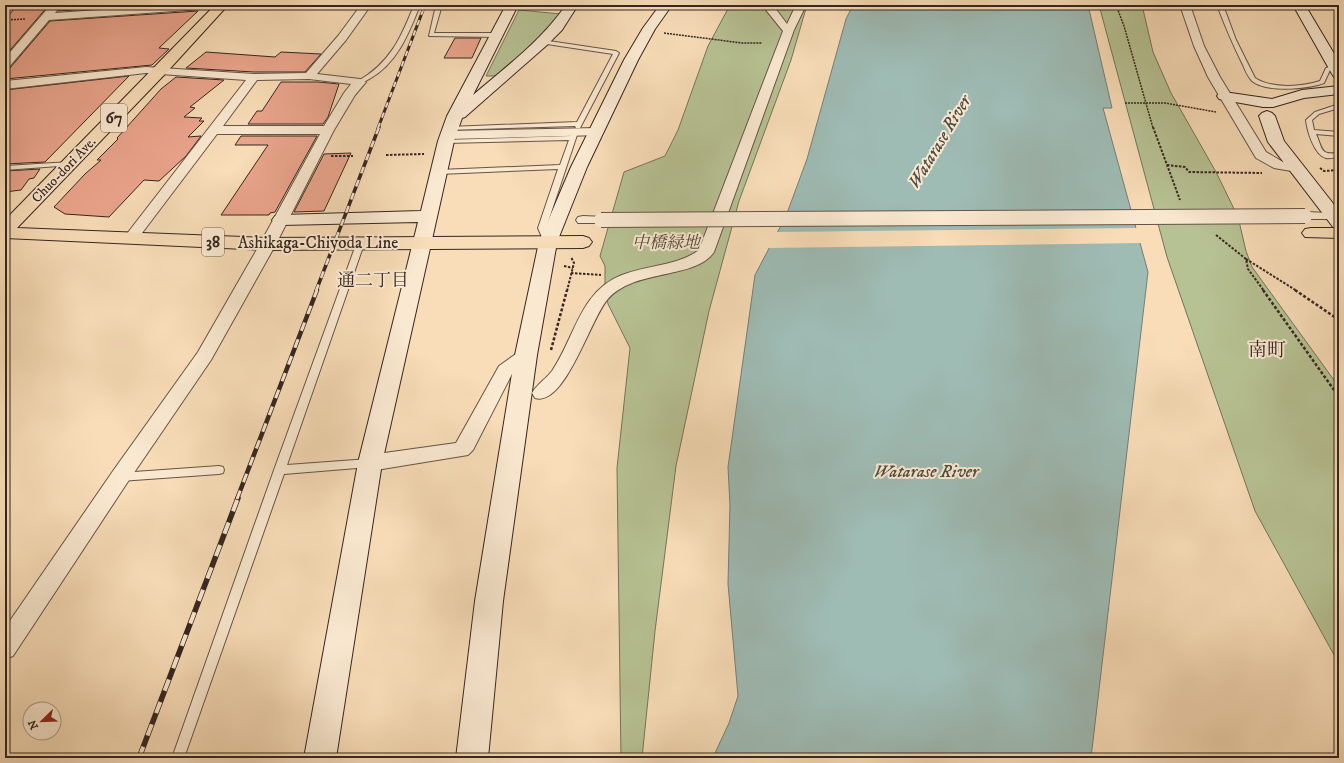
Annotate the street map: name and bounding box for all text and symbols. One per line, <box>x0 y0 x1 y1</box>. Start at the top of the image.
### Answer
water label: Watarase River <box>904 90 977 193</box>
road number: 67 <box>101 104 127 132</box>
street label: Chuo-dori Ave. <box>28 133 100 207</box>
road number: 38 <box>202 228 224 256</box>
street label: Ashikaga-Chiyoda Line <box>238 232 398 254</box>
park label: 中橋緑地 <box>632 232 702 254</box>
district label: 通二丁目 <box>337 270 409 292</box>
district label: 南町 <box>1248 339 1286 362</box>
water label: Watarase River <box>874 461 980 483</box>
north arrow <box>22 701 62 741</box>
text: N <box>26 718 42 731</box>

